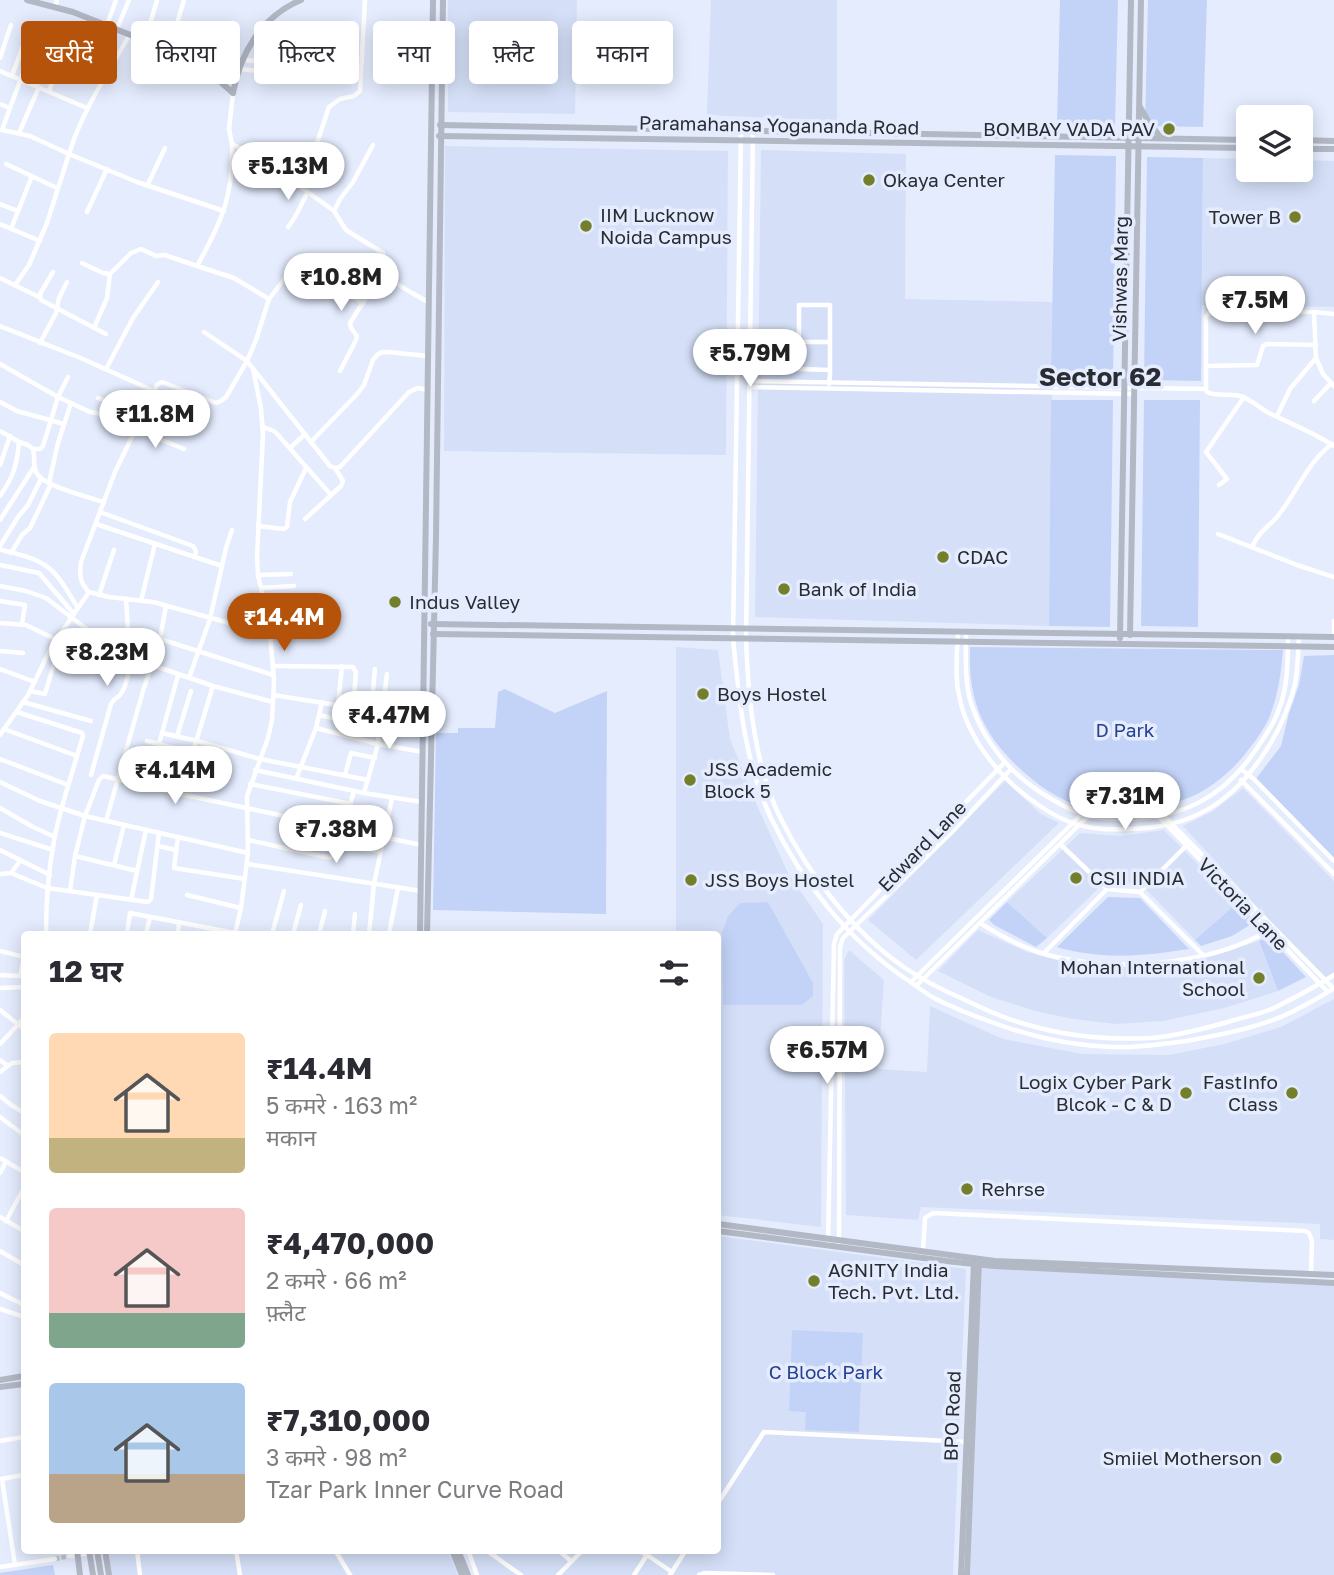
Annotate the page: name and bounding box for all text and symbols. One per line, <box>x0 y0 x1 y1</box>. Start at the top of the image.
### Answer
chip: खरीदें <box>21 21 117 84</box>
chip: किराया <box>131 21 240 84</box>
chip: फ़िल्टर <box>254 21 359 84</box>
chip: नया <box>373 21 455 84</box>
chip: फ़्लैट <box>469 21 558 84</box>
chip: मकान <box>572 21 673 84</box>
map controls <box>1236 105 1313 182</box>
button: layers <box>1236 105 1313 182</box>
street label: Paramahansa Yogananda Road <box>639 111 919 138</box>
place label: BOMBAY VADA PAV <box>983 117 1155 140</box>
marker: BOMBAY VADA PAV <box>1161 121 1177 137</box>
pin: ₹5.13M <box>231 142 345 202</box>
text: ₹5.13M <box>248 151 328 179</box>
place label: Okaya Center <box>883 168 1006 191</box>
marker: Okaya Center <box>861 172 877 188</box>
place label: IIM Lucknow Noida Campus <box>600 203 732 248</box>
place label: Tower B <box>1209 205 1281 228</box>
marker: Tower B <box>1287 209 1303 225</box>
street label: Vishwas Marg <box>1107 216 1132 342</box>
marker: IIM Lucknow Noida Campus <box>578 218 594 234</box>
pin: ₹10.8M <box>284 254 398 313</box>
text: ₹10.8M <box>300 262 382 290</box>
pin: ₹7.5M <box>1206 276 1304 336</box>
text: ₹7.5M <box>1221 285 1289 313</box>
pin: ₹5.79M <box>693 330 807 389</box>
text: ₹5.79M <box>709 338 791 366</box>
district label: Sector 62 <box>1039 361 1161 392</box>
pin: ₹11.8M <box>98 391 212 450</box>
text: ₹11.8M <box>115 399 195 427</box>
place label: CDAC <box>957 545 1008 568</box>
marker: CDAC <box>935 549 951 565</box>
place label: Bank of India <box>798 577 917 600</box>
marker: Bank of India <box>776 581 792 597</box>
place label: Indus Valley <box>409 590 521 613</box>
pin: ₹14.4M <box>227 594 341 653</box>
marker: Indus Valley <box>387 594 403 610</box>
text: ₹14.4M <box>243 602 325 630</box>
pin: ₹8.23M <box>50 628 164 688</box>
text: ₹8.23M <box>65 637 149 665</box>
place label: Boys Hostel <box>717 682 827 705</box>
marker: Boys Hostel <box>695 686 711 702</box>
pin: ₹4.47M <box>332 692 446 751</box>
text: ₹4.47M <box>348 700 430 728</box>
park label: D Park <box>1095 718 1155 741</box>
pin: ₹4.14M <box>118 746 232 806</box>
text: ₹4.14M <box>134 755 216 783</box>
place label: JSS Academic Block 5 <box>704 757 832 802</box>
marker: JSS Academic Block 5 <box>682 772 698 788</box>
pin: ₹7.31M <box>1068 772 1182 832</box>
text: ₹7.31M <box>1085 781 1165 809</box>
street label: Edward Lane <box>873 796 971 896</box>
pin: ₹7.38M <box>279 806 393 865</box>
text: ₹7.38M <box>295 814 377 842</box>
street label: Victoria Lane <box>1194 853 1293 955</box>
place label: CSII INDIA <box>1090 866 1184 889</box>
place label: JSS Boys Hostel <box>705 868 854 891</box>
marker: CSII INDIA <box>1068 870 1084 886</box>
marker: JSS Boys Hostel <box>683 872 699 888</box>
text: 12 घर <box>49 953 123 989</box>
icon: filters <box>655 954 693 992</box>
place label: Mohan International School <box>1060 955 1245 1000</box>
marker: Mohan International School <box>1251 970 1267 986</box>
pin: ₹6.57M <box>770 1026 884 1086</box>
text: ₹6.57M <box>786 1035 868 1063</box>
text: ₹14.4M <box>266 1050 372 1086</box>
icon: home <box>105 1061 189 1145</box>
place label: Logix Cyber Park Blcok - C & D <box>1018 1070 1172 1115</box>
place label: FastInfo Class <box>1203 1070 1278 1115</box>
marker: Logix Cyber Park Blcok - C & D <box>1178 1085 1194 1101</box>
marker: FastInfo Class <box>1284 1085 1300 1101</box>
text: 5 कमरे · 163 m² <box>266 1091 417 1119</box>
text: मकान <box>266 1123 316 1151</box>
place label: Rehrse <box>981 1177 1045 1200</box>
marker: Rehrse <box>959 1181 975 1197</box>
text: ₹4,470,000 <box>266 1225 434 1261</box>
icon: home <box>105 1236 189 1320</box>
place label: AGNITY India Tech. Pvt. Ltd. <box>828 1258 959 1303</box>
text: 2 कमरे · 66 m² <box>266 1266 407 1294</box>
marker: AGNITY India Tech. Pvt. Ltd. <box>806 1273 822 1289</box>
text: फ़्लैट <box>266 1298 306 1326</box>
park label: C Block Park <box>769 1360 884 1383</box>
street label: BPO Road <box>938 1370 965 1462</box>
text: ₹7,310,000 <box>266 1402 430 1438</box>
icon: home <box>105 1411 189 1495</box>
text: 3 कमरे · 98 m² <box>266 1443 407 1471</box>
place label: Smiiel Motherson <box>1102 1446 1262 1469</box>
marker: Smiiel Motherson <box>1268 1450 1284 1466</box>
text: Tzar Park Inner Curve Road <box>266 1475 564 1503</box>

